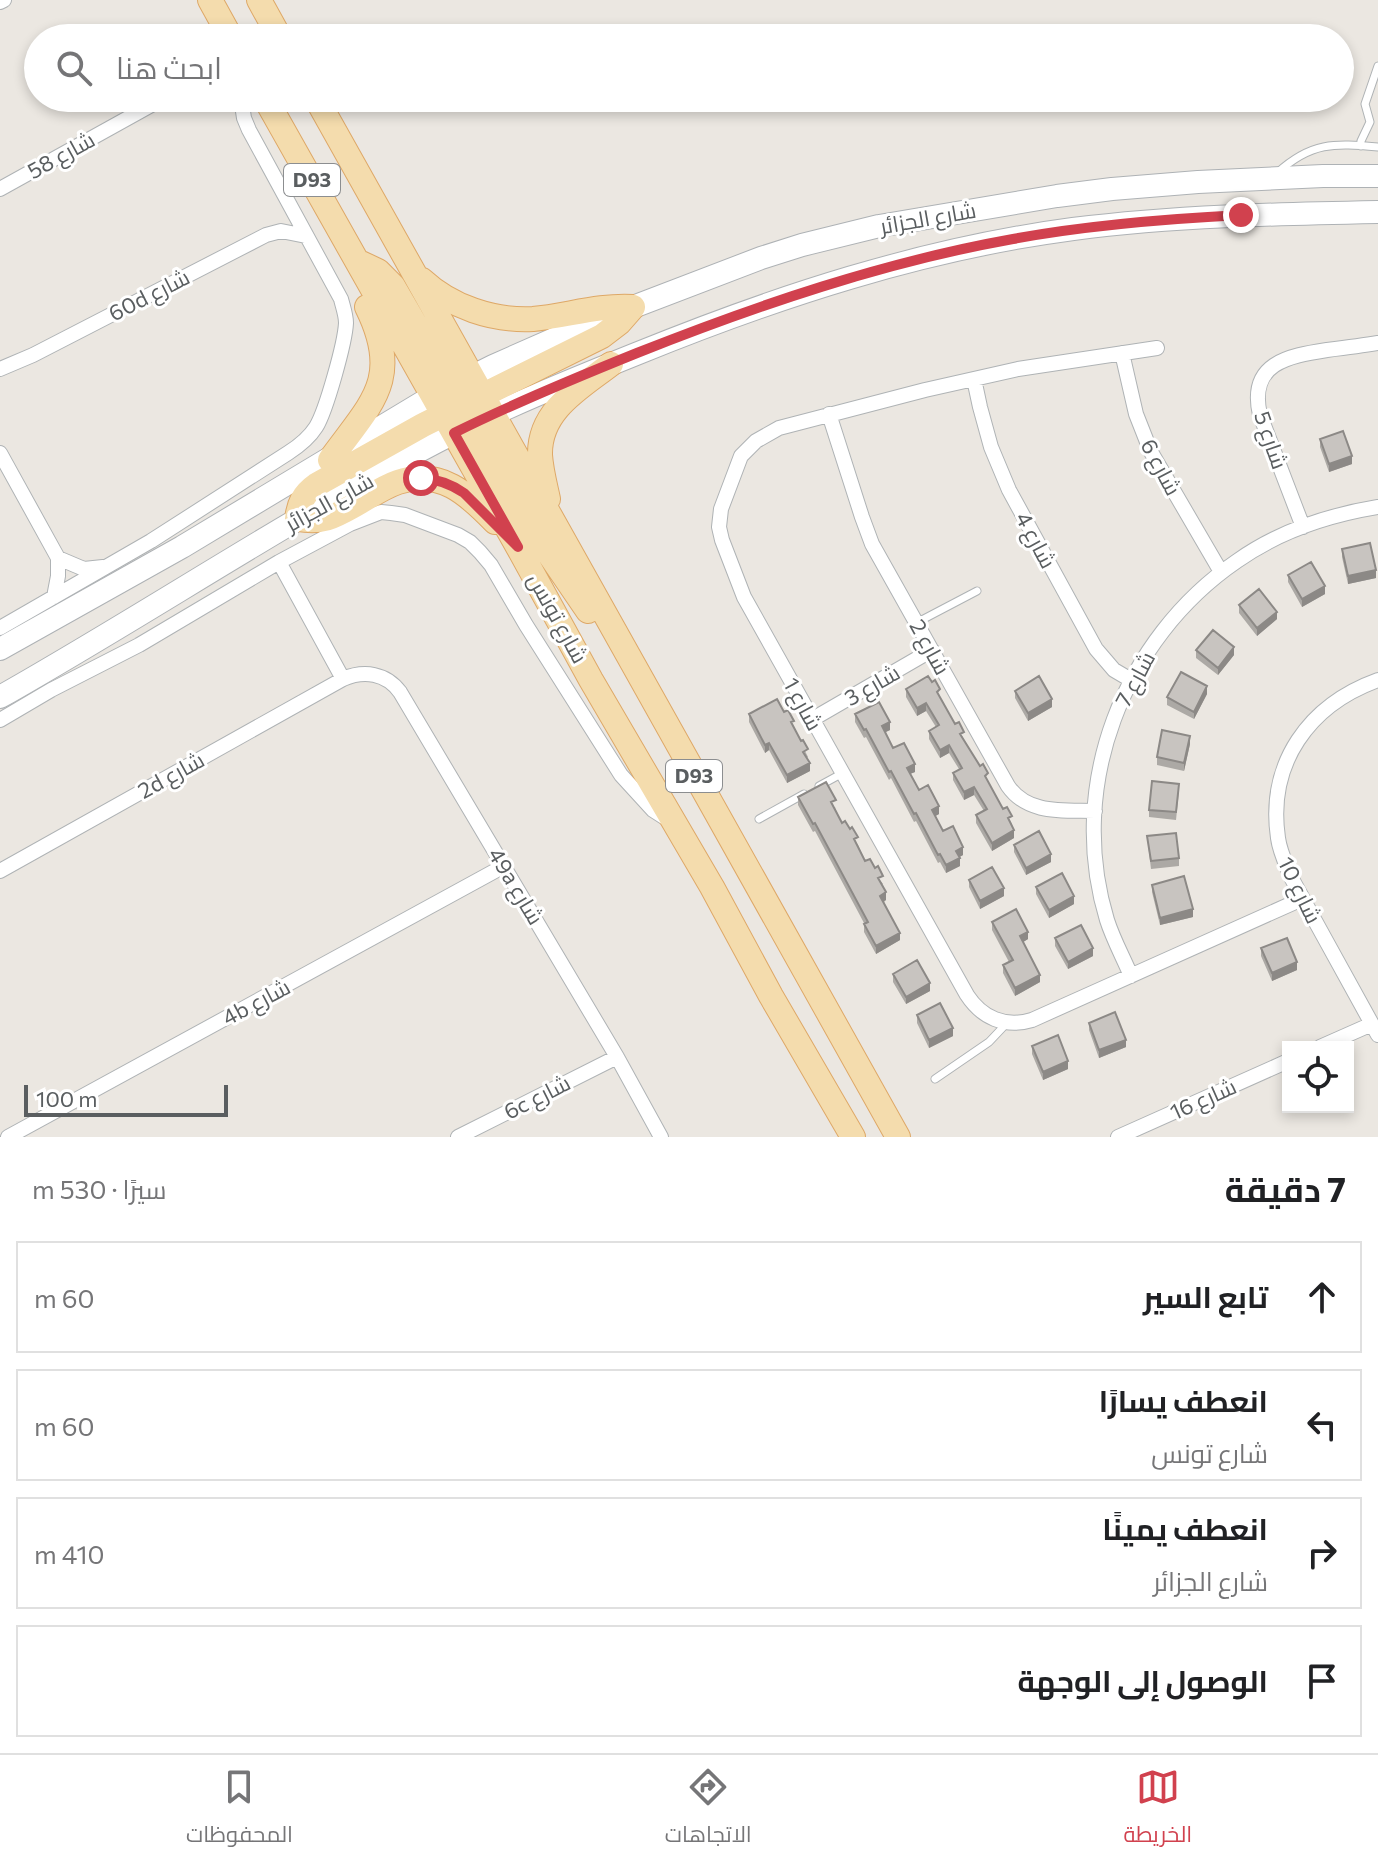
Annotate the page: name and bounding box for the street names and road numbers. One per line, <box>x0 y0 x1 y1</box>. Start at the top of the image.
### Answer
street label: شارع 58 <box>22 125 100 186</box>
road number: D93 <box>284 164 340 196</box>
street label: شارع الجزائر <box>876 196 978 242</box>
street label: 60d شارع <box>104 263 195 328</box>
street label: شارع 5 <box>1247 407 1294 473</box>
street label: شارع 6 <box>1134 434 1187 501</box>
street label: شارع الجزائر <box>278 466 379 540</box>
street label: شارع 4 <box>1009 507 1062 574</box>
street label: شارع تونس <box>521 568 594 668</box>
street label: شارع 2 <box>903 614 957 680</box>
street label: شارع 7 <box>1109 647 1162 712</box>
street label: شارع 3 <box>839 658 905 713</box>
street label: شارع 1 <box>776 673 829 736</box>
street label: 2d شارع <box>133 745 210 806</box>
road number: D93 <box>666 760 722 792</box>
street label: 49a شارع <box>481 842 550 930</box>
street label: شارع 10 <box>1271 852 1328 928</box>
street label: 4b شارع <box>217 972 295 1032</box>
street label: 6c شارع <box>499 1068 575 1126</box>
street label: شارع 16 <box>1166 1072 1241 1127</box>

